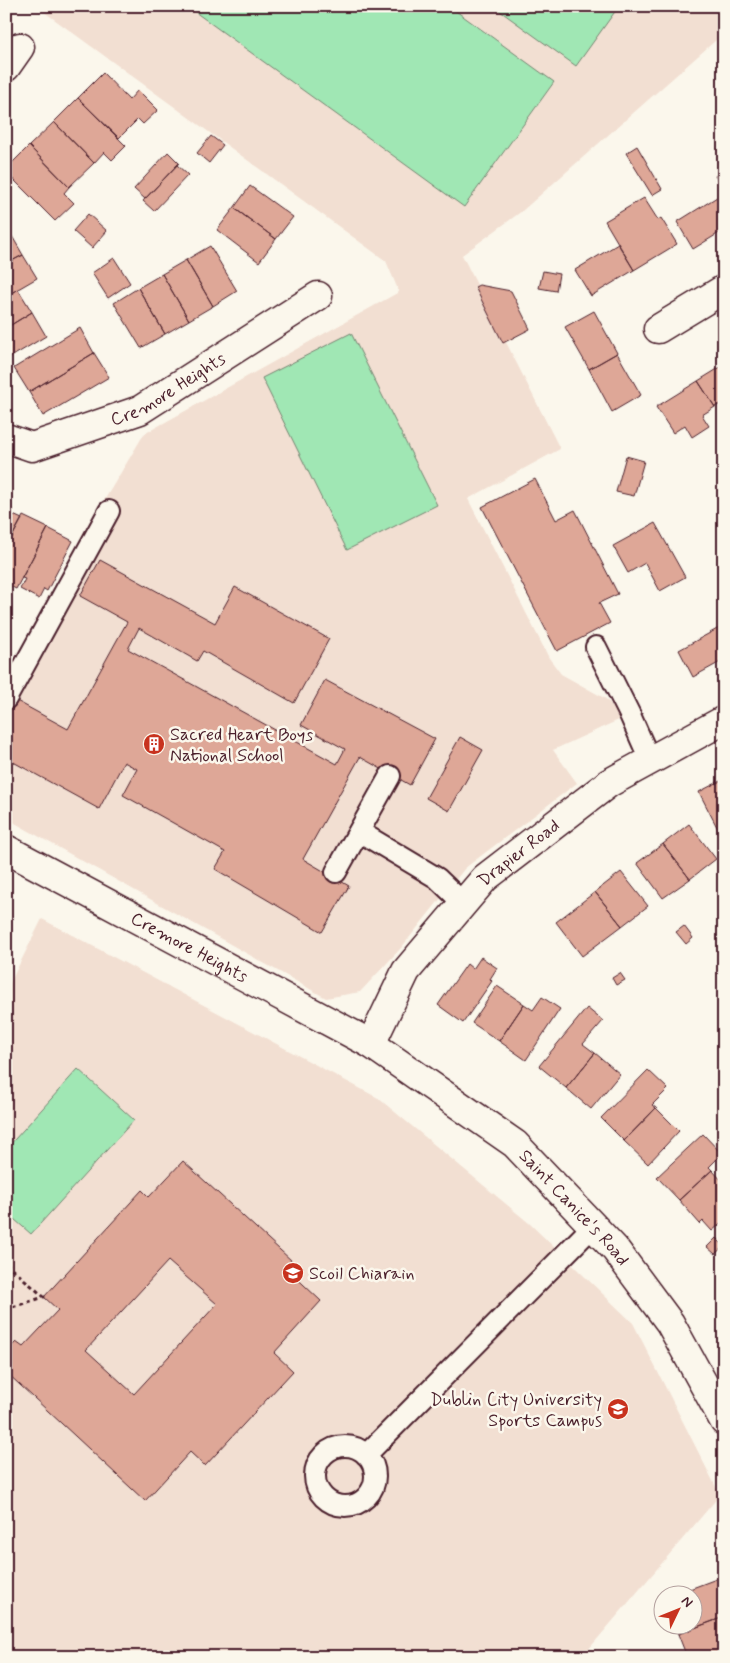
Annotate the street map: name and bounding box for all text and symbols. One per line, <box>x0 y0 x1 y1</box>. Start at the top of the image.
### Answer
street label: Cremore Heights <box>108 347 231 432</box>
place label: Sacred Heart Boys National School <box>170 723 313 768</box>
building icon: Sacred Heart Boys National School <box>142 732 166 756</box>
street label: Drapier Road <box>472 814 565 892</box>
street label: Cremore Heights <box>126 907 252 989</box>
street label: Saint Canice's Road <box>513 1144 634 1271</box>
school or university icon: Scoil Chiarain <box>281 1261 305 1285</box>
place label: Scoil Chiarain <box>309 1262 414 1286</box>
place label: Dublin City University Sports Campus <box>430 1388 602 1433</box>
school or university icon: Dublin City University Sports Campus <box>606 1397 630 1421</box>
north arrow <box>652 1586 702 1636</box>
text: N <box>677 1592 697 1611</box>

